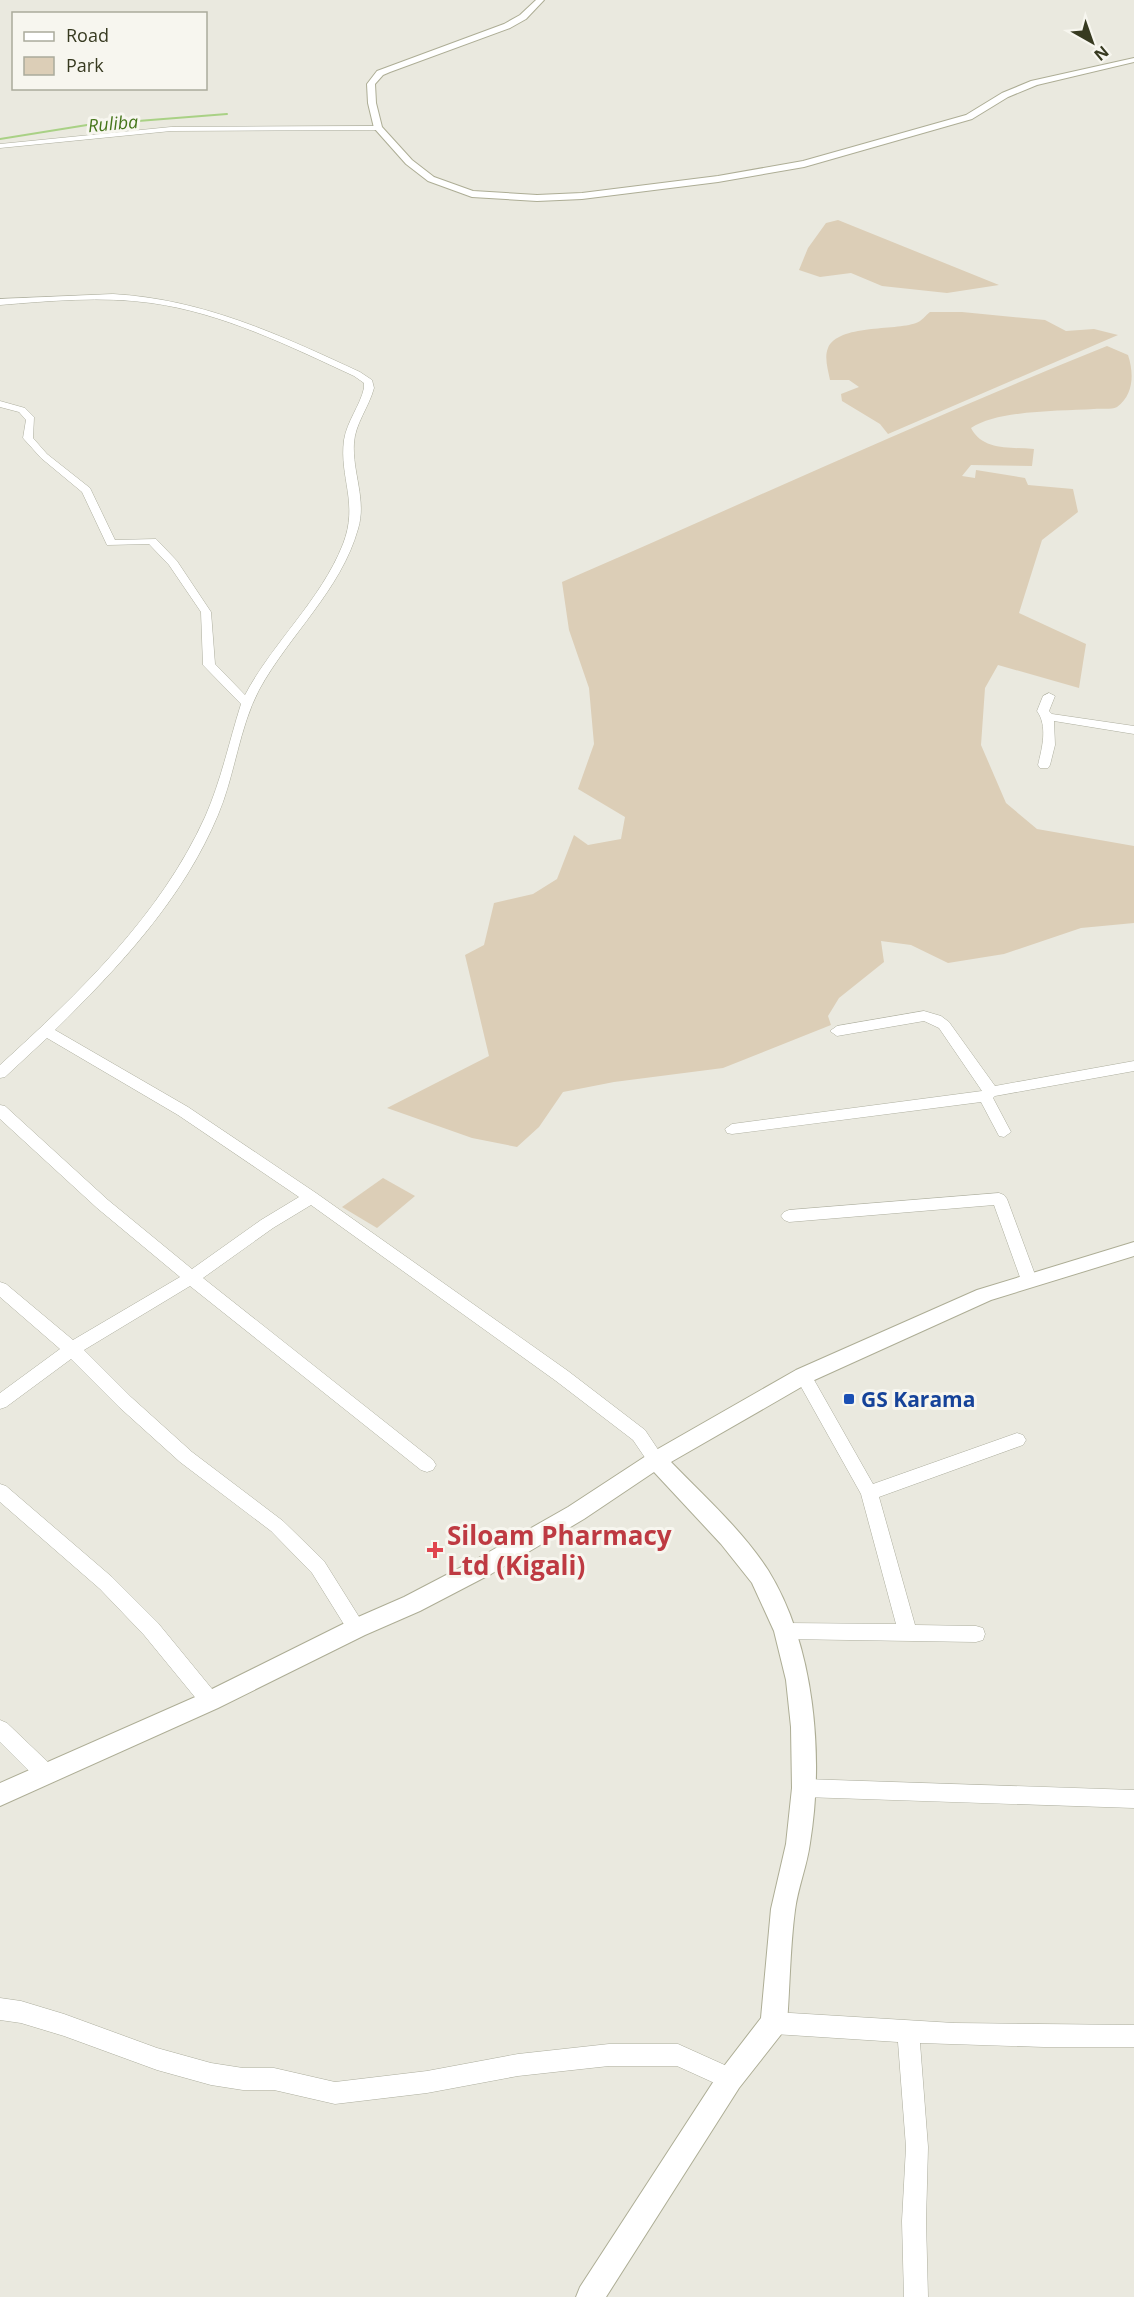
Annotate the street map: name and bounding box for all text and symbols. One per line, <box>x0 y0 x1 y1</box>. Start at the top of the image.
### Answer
legend <box>12 12 207 90</box>
north arrow <box>1062 12 1122 72</box>
text: Road <box>66 23 109 47</box>
text: N <box>1090 41 1114 66</box>
text: Park <box>66 53 104 77</box>
water label: Ruliba <box>87 109 139 137</box>
place label: GS Karama <box>861 1385 975 1413</box>
marker: GS Karama <box>842 1392 856 1406</box>
place label: Siloam Pharmacy Ltd (Kigali) <box>447 1517 672 1583</box>
marker: Siloam Pharmacy Ltd (Kigali) <box>428 1543 442 1557</box>

